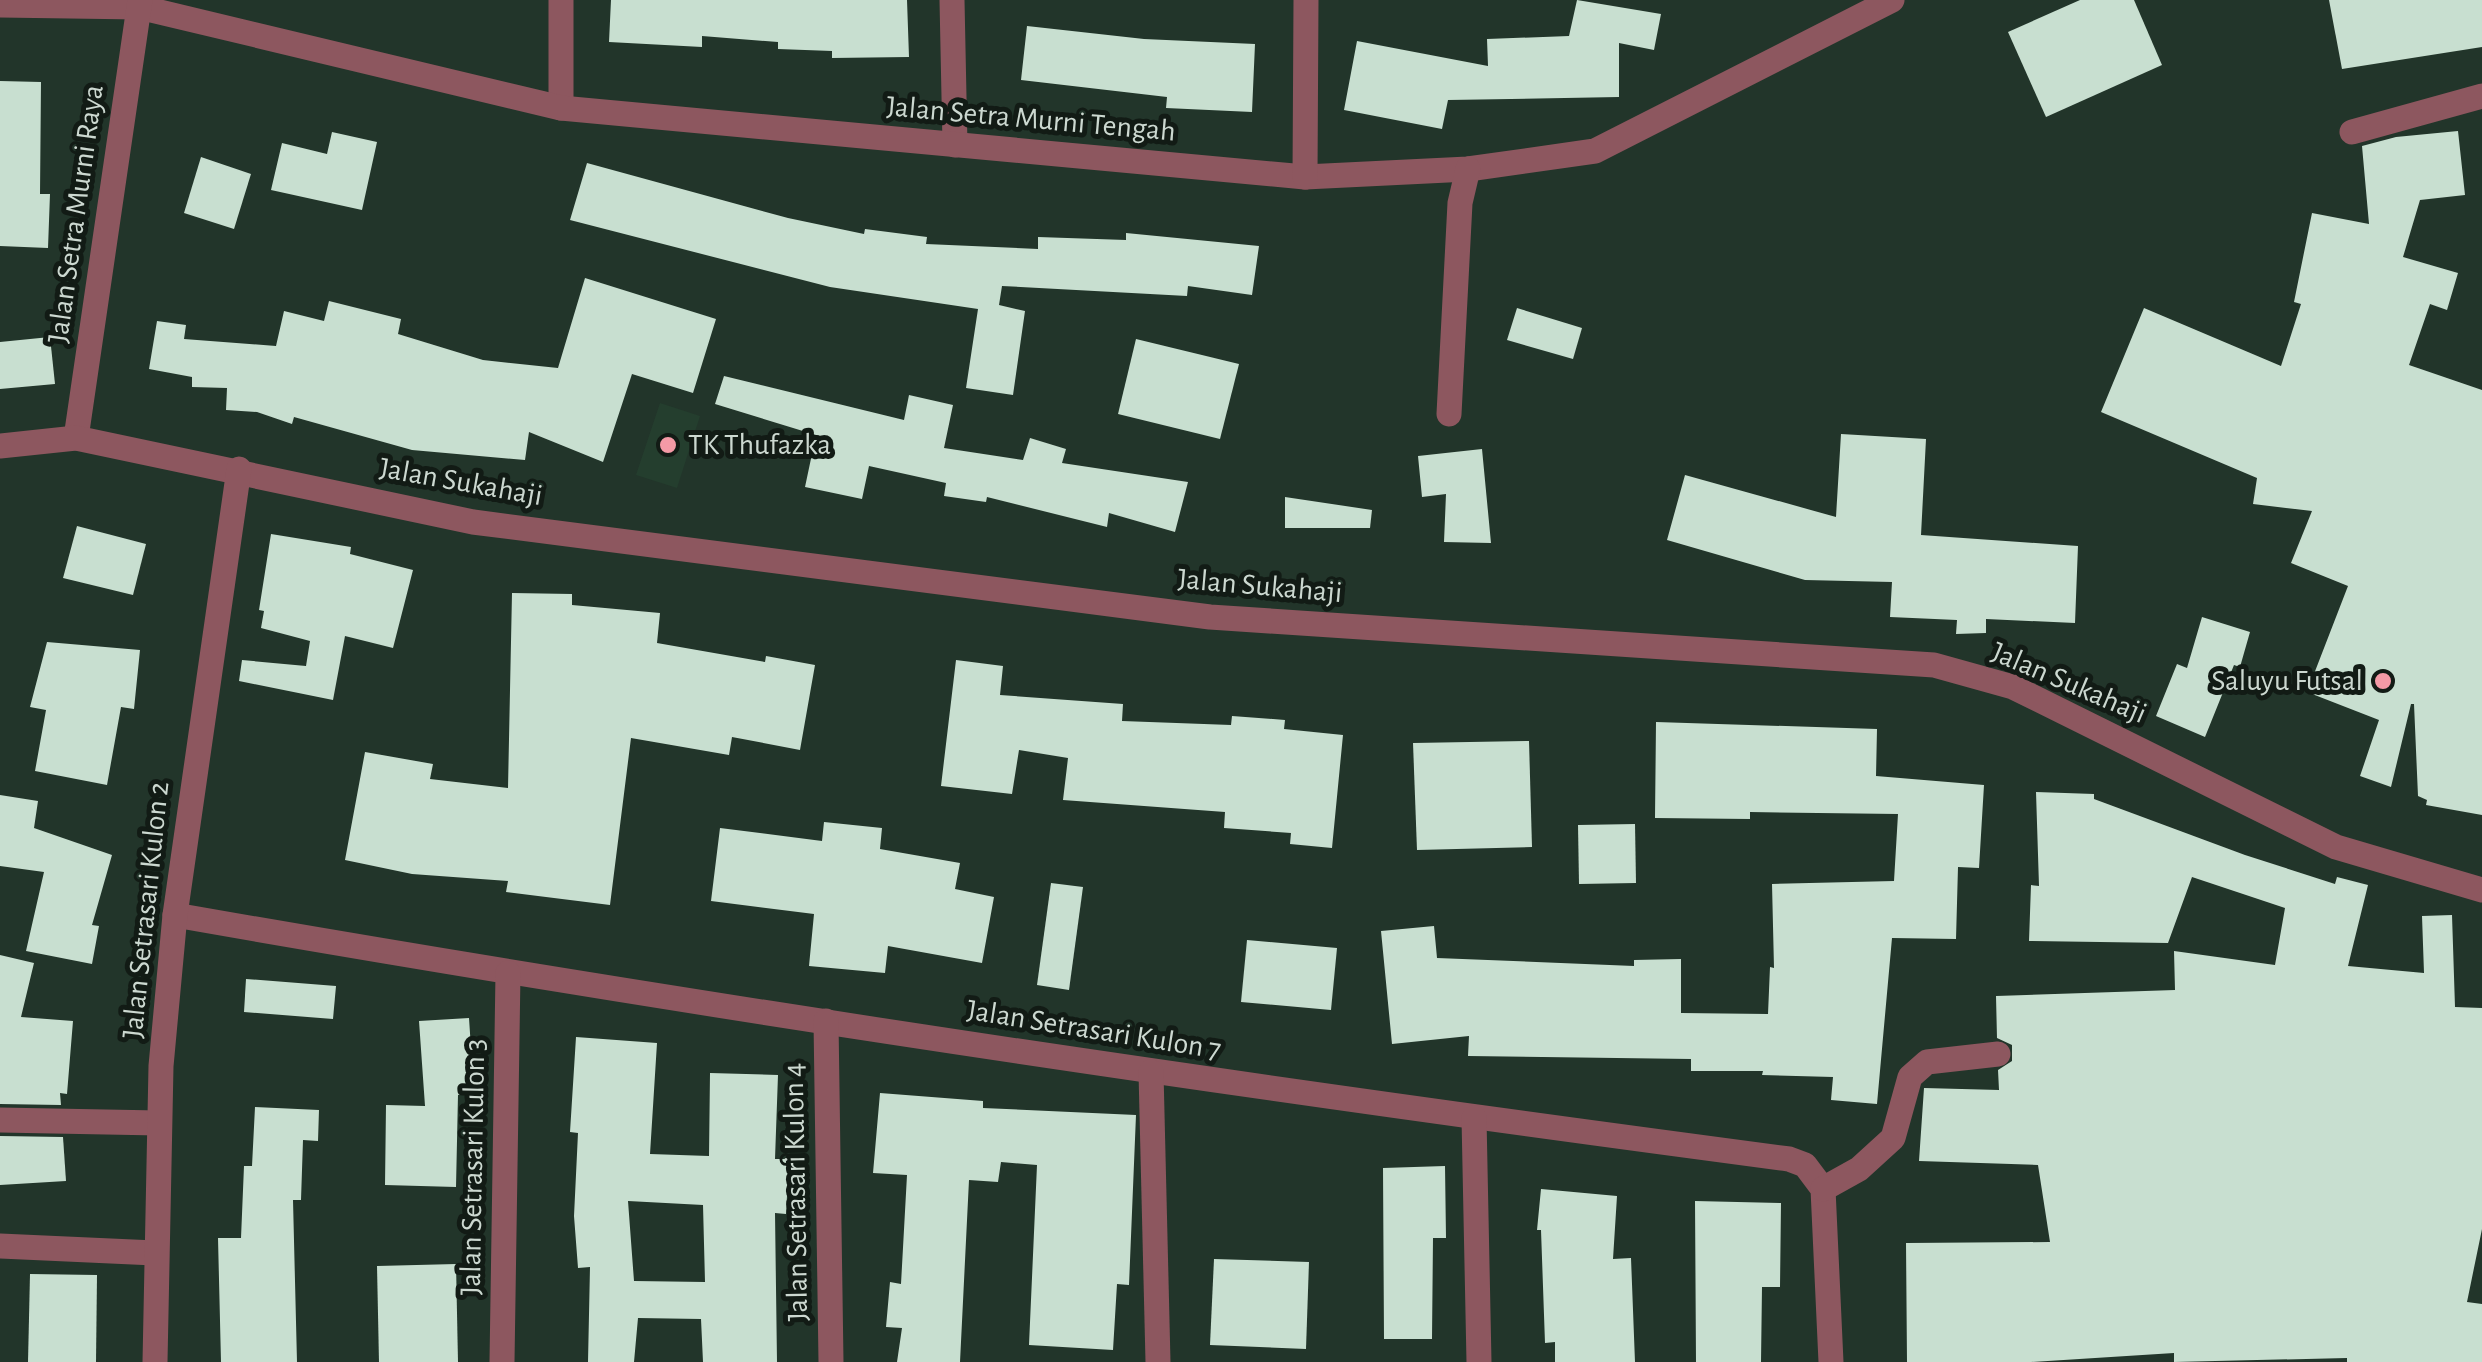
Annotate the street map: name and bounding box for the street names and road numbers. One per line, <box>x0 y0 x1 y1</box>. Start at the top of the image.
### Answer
street label: Jalan Setra Murni Raya <box>43 83 109 345</box>
street label: Jalan Setra Murni Tengah <box>885 91 1177 147</box>
street label: Jalan Sukahaji <box>377 453 545 511</box>
street label: Jalan Sukahaji <box>1176 564 1344 608</box>
street label: Jalan Sukahaji <box>1987 637 2151 729</box>
street label: Jalan Setrasari Kulon 2 <box>118 780 174 1040</box>
street label: Jalan Setrasari Kulon 7 <box>965 995 1223 1065</box>
street label: Jalan Setrasari Kulon 3 <box>456 1038 490 1296</box>
street label: Jalan Setrasari Kulon 4 <box>779 1062 813 1322</box>

